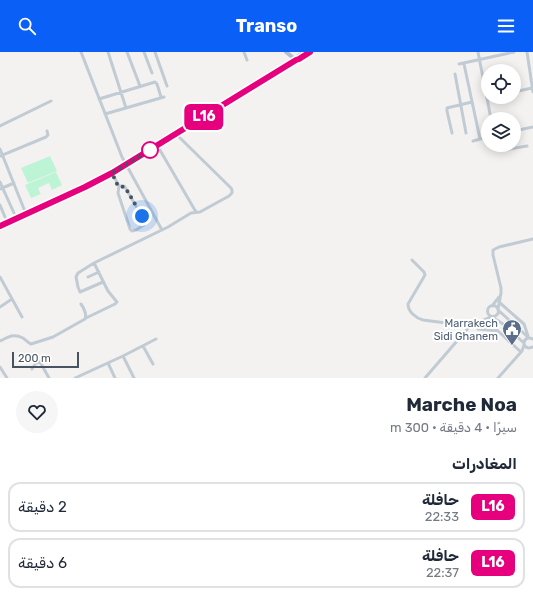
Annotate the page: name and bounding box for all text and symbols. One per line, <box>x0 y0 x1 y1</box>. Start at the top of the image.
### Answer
icon: search <box>16 15 38 37</box>
text: Transo <box>236 15 297 37</box>
icon: menu <box>495 15 517 37</box>
map controls <box>481 64 521 152</box>
button: locate <box>481 64 521 104</box>
line badge: L16 <box>181 104 227 130</box>
text: L16 <box>192 108 216 125</box>
button: layers <box>481 112 521 152</box>
unlabelled marker <box>141 141 159 159</box>
your location <box>132 206 152 226</box>
place label: Marrakech Sidi Ghanem <box>434 317 498 343</box>
public building icon: Marrakech Sidi Ghanem <box>501 318 523 346</box>
scale bar <box>12 350 79 369</box>
text: 200 m <box>18 352 51 365</box>
button: heart <box>16 391 58 433</box>
text: Marche Noa <box>406 393 517 416</box>
text: سيرًا · 4 دقيقة · 300 m <box>390 420 517 435</box>
text: المغادرات <box>452 455 517 473</box>
text: حافلة <box>422 491 459 509</box>
text: 2 دقيقة <box>18 498 67 516</box>
text: L16 <box>481 498 505 515</box>
text: 22:33 <box>425 509 459 524</box>
text: حافلة <box>422 547 459 565</box>
text: 6 دقيقة <box>18 554 67 572</box>
text: L16 <box>481 554 505 571</box>
text: 22:37 <box>426 565 459 580</box>

